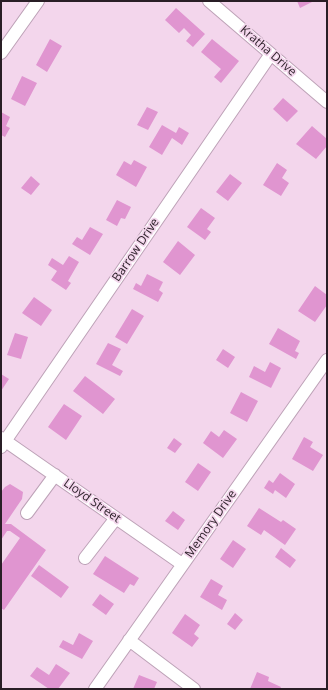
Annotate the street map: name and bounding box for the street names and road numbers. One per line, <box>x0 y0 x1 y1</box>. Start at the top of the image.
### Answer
street label: Kratha Drive <box>237 23 299 79</box>
street label: Barrow Drive <box>110 216 162 284</box>
street label: Lloyd Street <box>61 476 123 526</box>
street label: Memory Drive <box>182 487 240 561</box>

